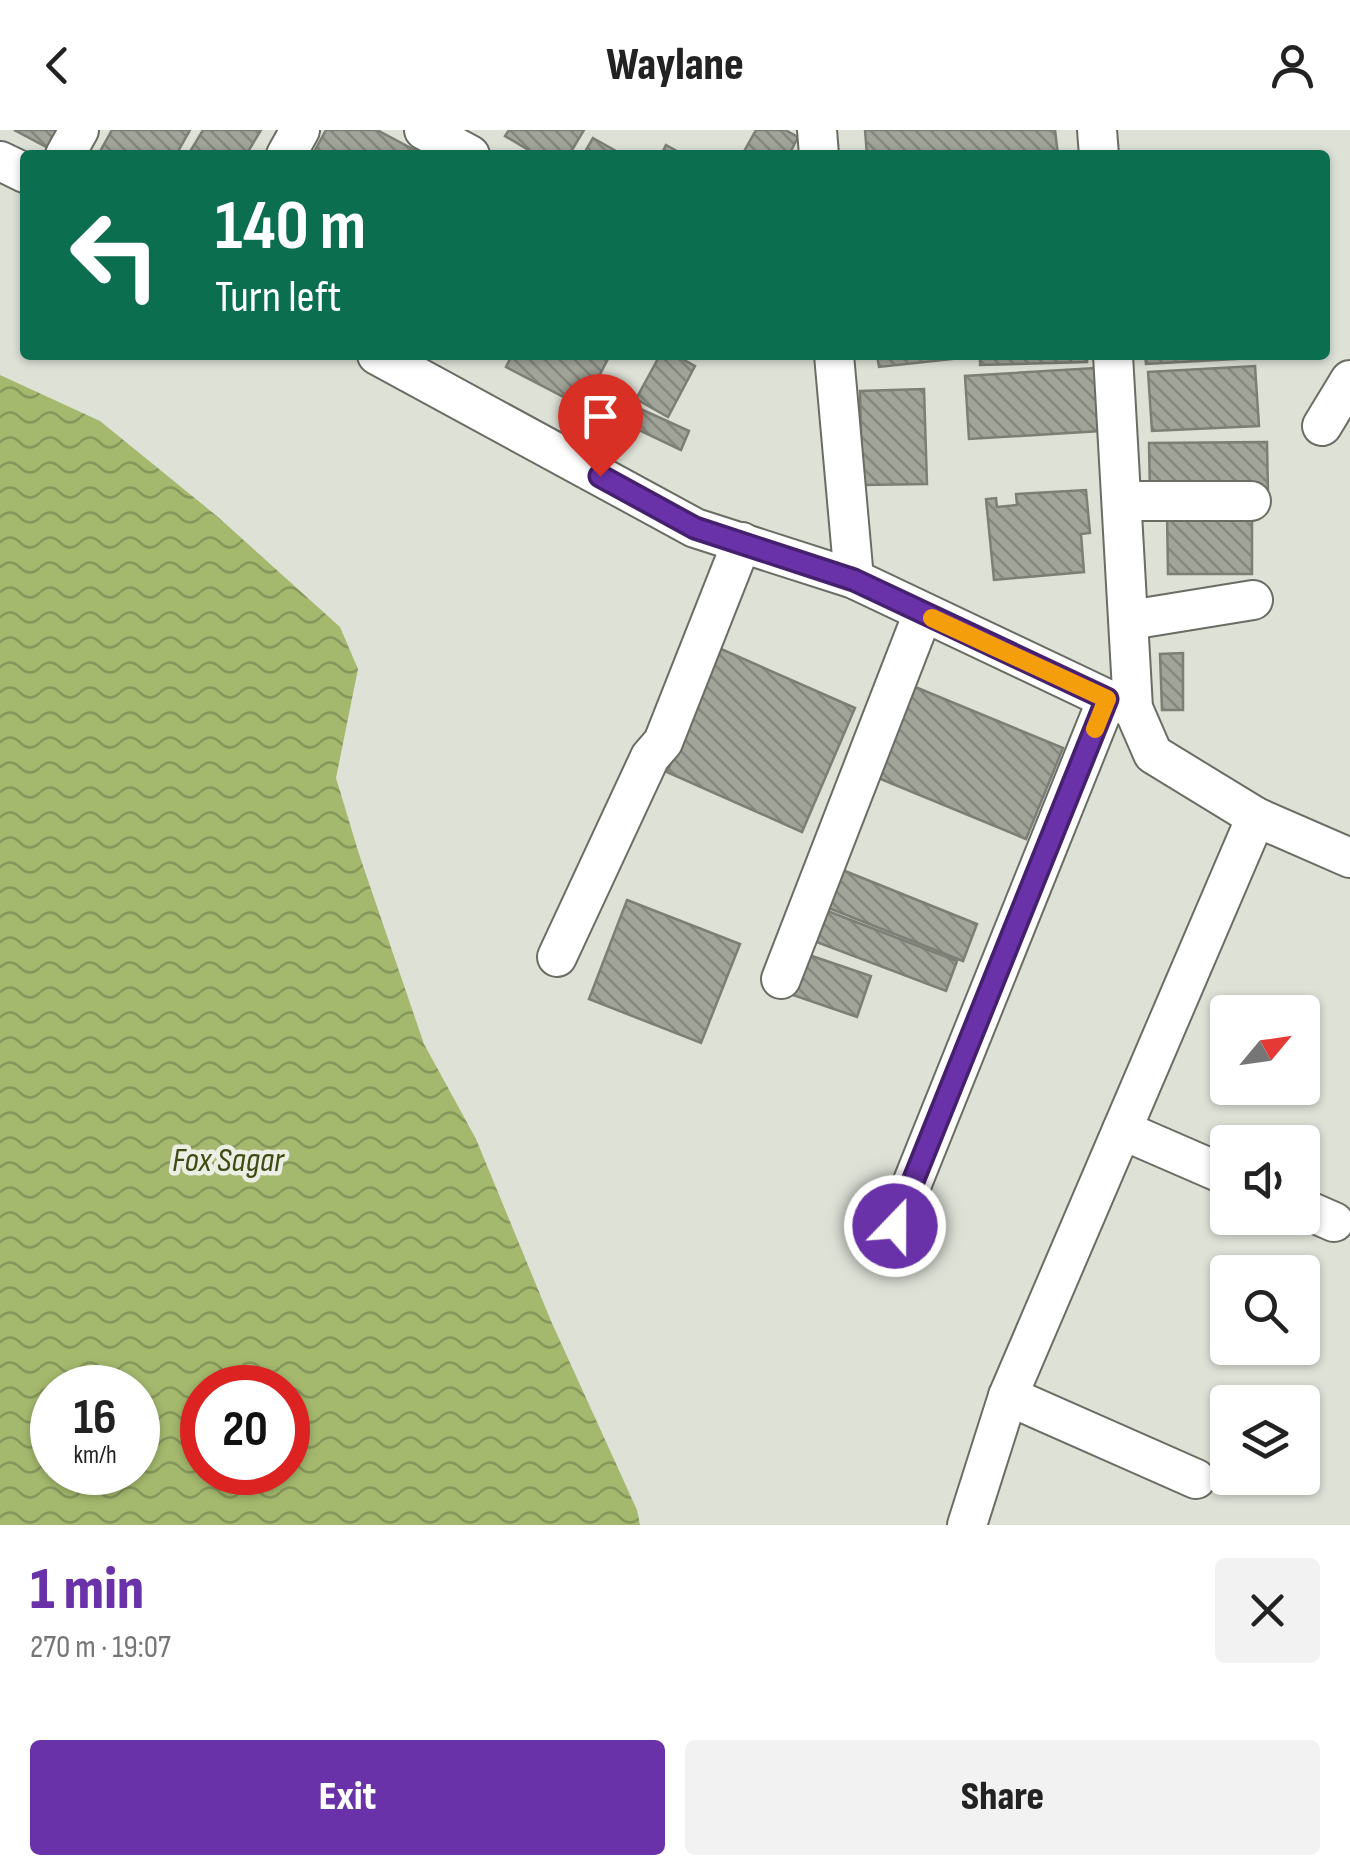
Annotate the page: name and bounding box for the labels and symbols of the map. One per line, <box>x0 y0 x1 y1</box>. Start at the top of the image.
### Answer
pin <box>558 374 643 477</box>
north arrow <box>1210 995 1320 1105</box>
water label: Fox Sagar <box>172 1139 285 1182</box>
position arrow <box>843 1174 947 1278</box>
speed limit sign: 20 <box>180 1365 310 1495</box>

